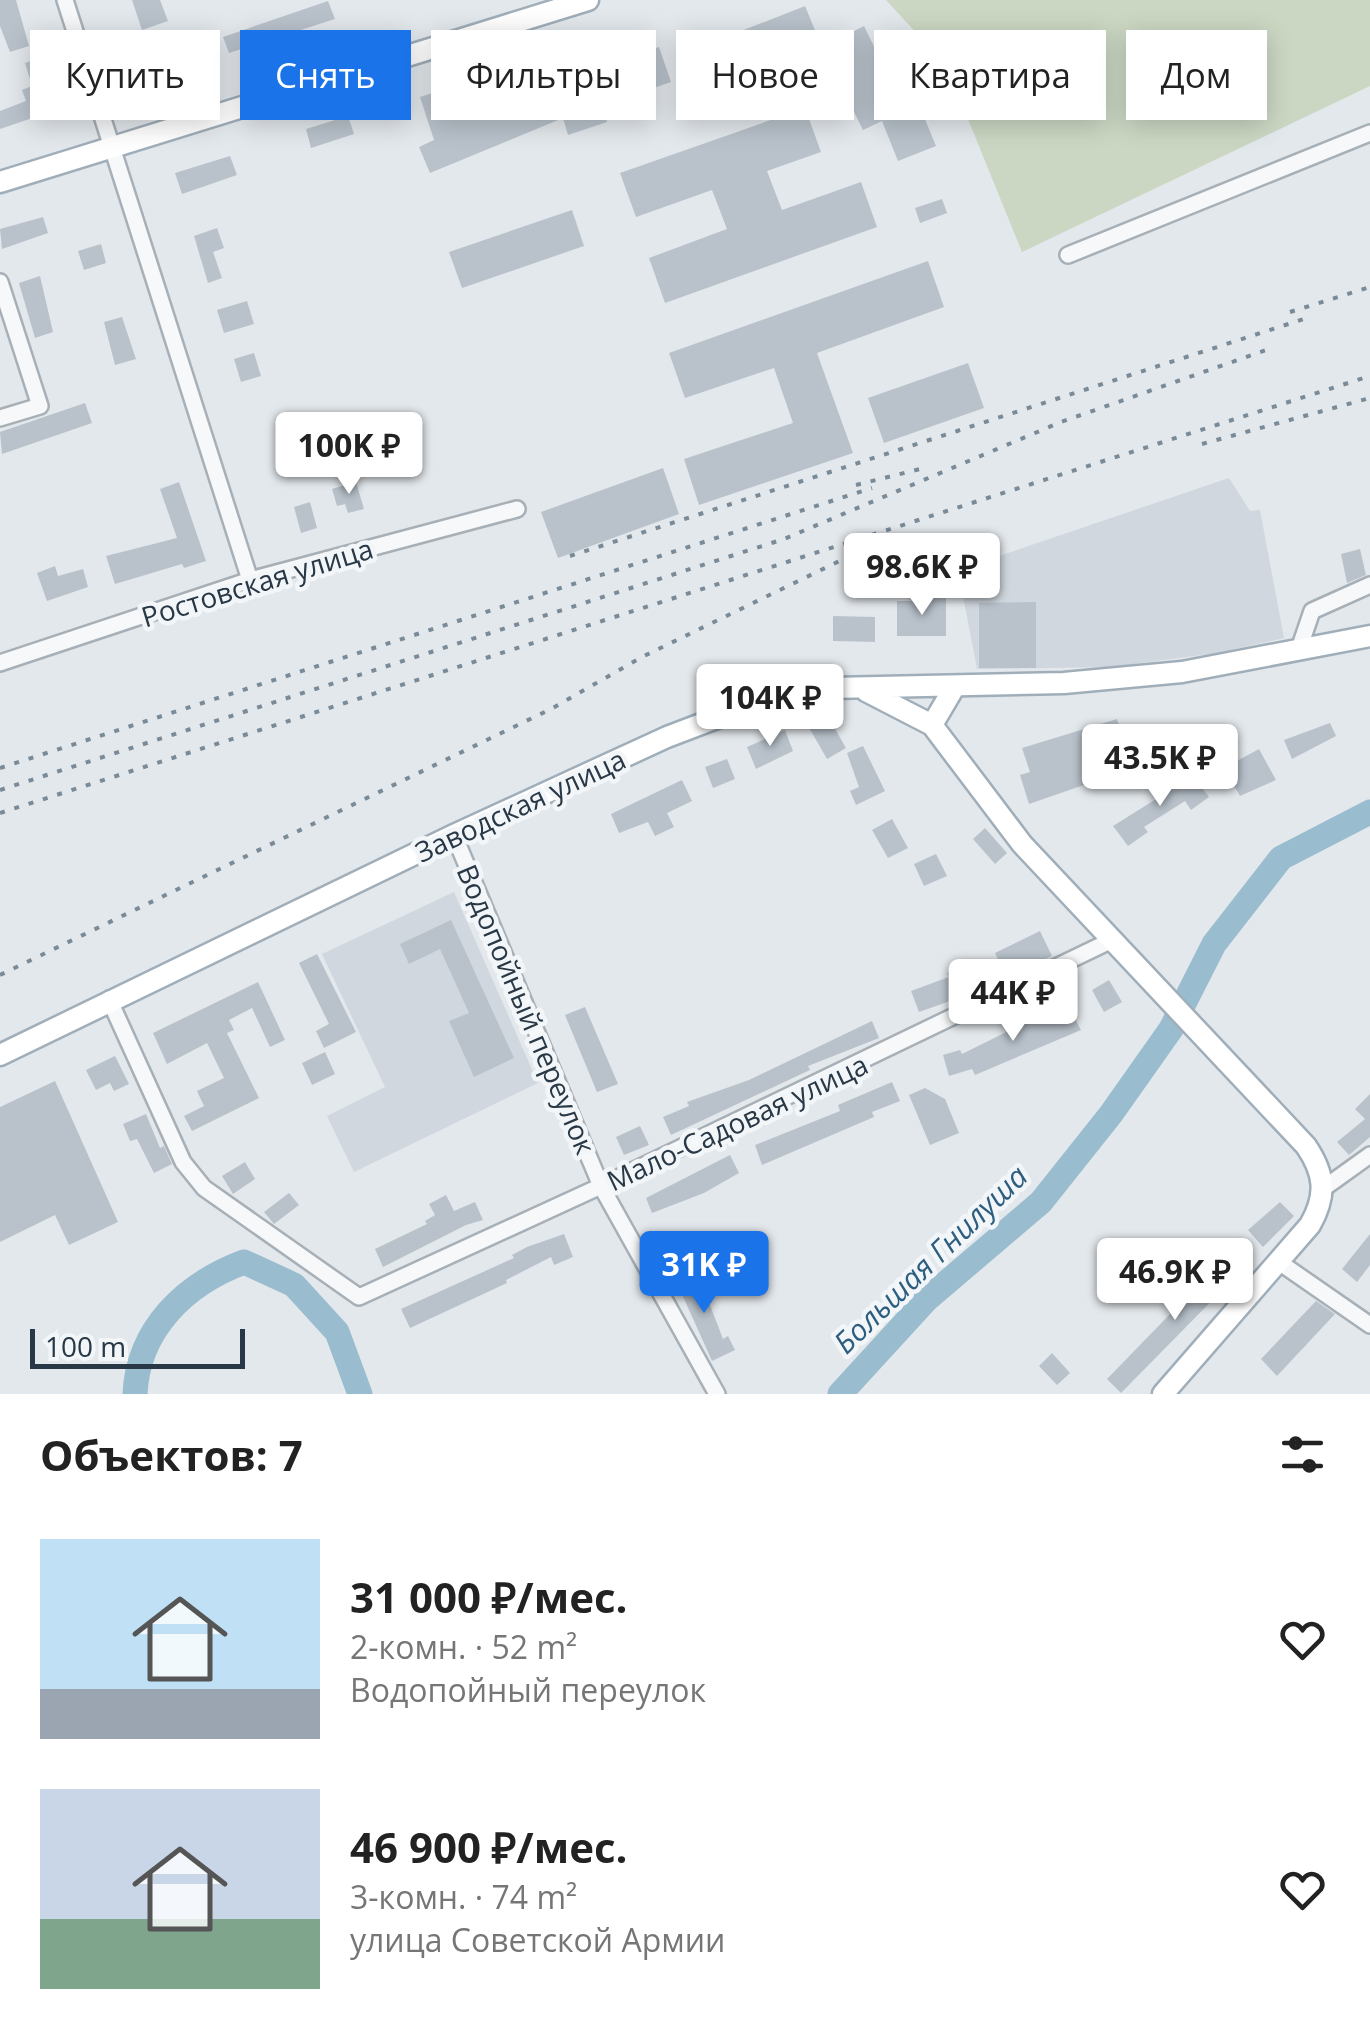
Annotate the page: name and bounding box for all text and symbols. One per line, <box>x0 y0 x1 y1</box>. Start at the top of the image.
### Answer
chip: Купить <box>30 30 220 120</box>
chip: Снять <box>240 30 411 120</box>
chip: Фильтры <box>431 30 656 120</box>
chip: Новое <box>676 30 854 120</box>
chip: Квартира <box>874 30 1106 120</box>
chip: Дом <box>1126 30 1267 120</box>
pin: 100K ₽ <box>268 412 430 497</box>
text: 100K ₽ <box>297 423 401 466</box>
street label: Ростовская улица <box>137 529 377 635</box>
pin: 98.6K ₽ <box>830 533 1014 618</box>
text: 98.6K ₽ <box>866 544 978 587</box>
pin: 104K ₽ <box>689 664 851 749</box>
text: 104K ₽ <box>718 675 822 718</box>
pin: 43.5K ₽ <box>1068 724 1252 809</box>
text: 43.5K ₽ <box>1104 735 1216 778</box>
street label: Заводская улица <box>409 740 631 870</box>
street label: Водопойный переулок <box>449 858 606 1160</box>
pin: 44K ₽ <box>943 959 1083 1044</box>
text: 44K ₽ <box>971 970 1055 1013</box>
street label: Мало-Садовая улица <box>600 1045 874 1199</box>
water label: Большая Гнилуша <box>824 1156 1036 1362</box>
pin: 31K ₽ <box>634 1231 774 1316</box>
pin: 46.9K ₽ <box>1083 1238 1267 1323</box>
text: 31K ₽ <box>662 1242 746 1285</box>
text: 46.9K ₽ <box>1119 1249 1231 1292</box>
scale bar <box>30 1324 245 1368</box>
text: 100 m <box>45 1327 126 1365</box>
text: Объектов: 7 <box>40 1426 303 1483</box>
icon: filters <box>1275 1427 1330 1482</box>
text: 31 000 ₽/мес. <box>350 1568 628 1625</box>
icon: home <box>120 1579 240 1699</box>
icon: heart <box>1275 1612 1330 1667</box>
text: 2-комн. · 52 m² <box>350 1625 577 1668</box>
text: Водопойный переулок <box>350 1668 706 1711</box>
text: 46 900 ₽/мес. <box>350 1818 628 1875</box>
icon: home <box>120 1829 240 1949</box>
icon: heart <box>1275 1862 1330 1917</box>
text: 3-комн. · 74 m² <box>350 1875 577 1918</box>
text: улица Советской Армии <box>350 1918 725 1961</box>

